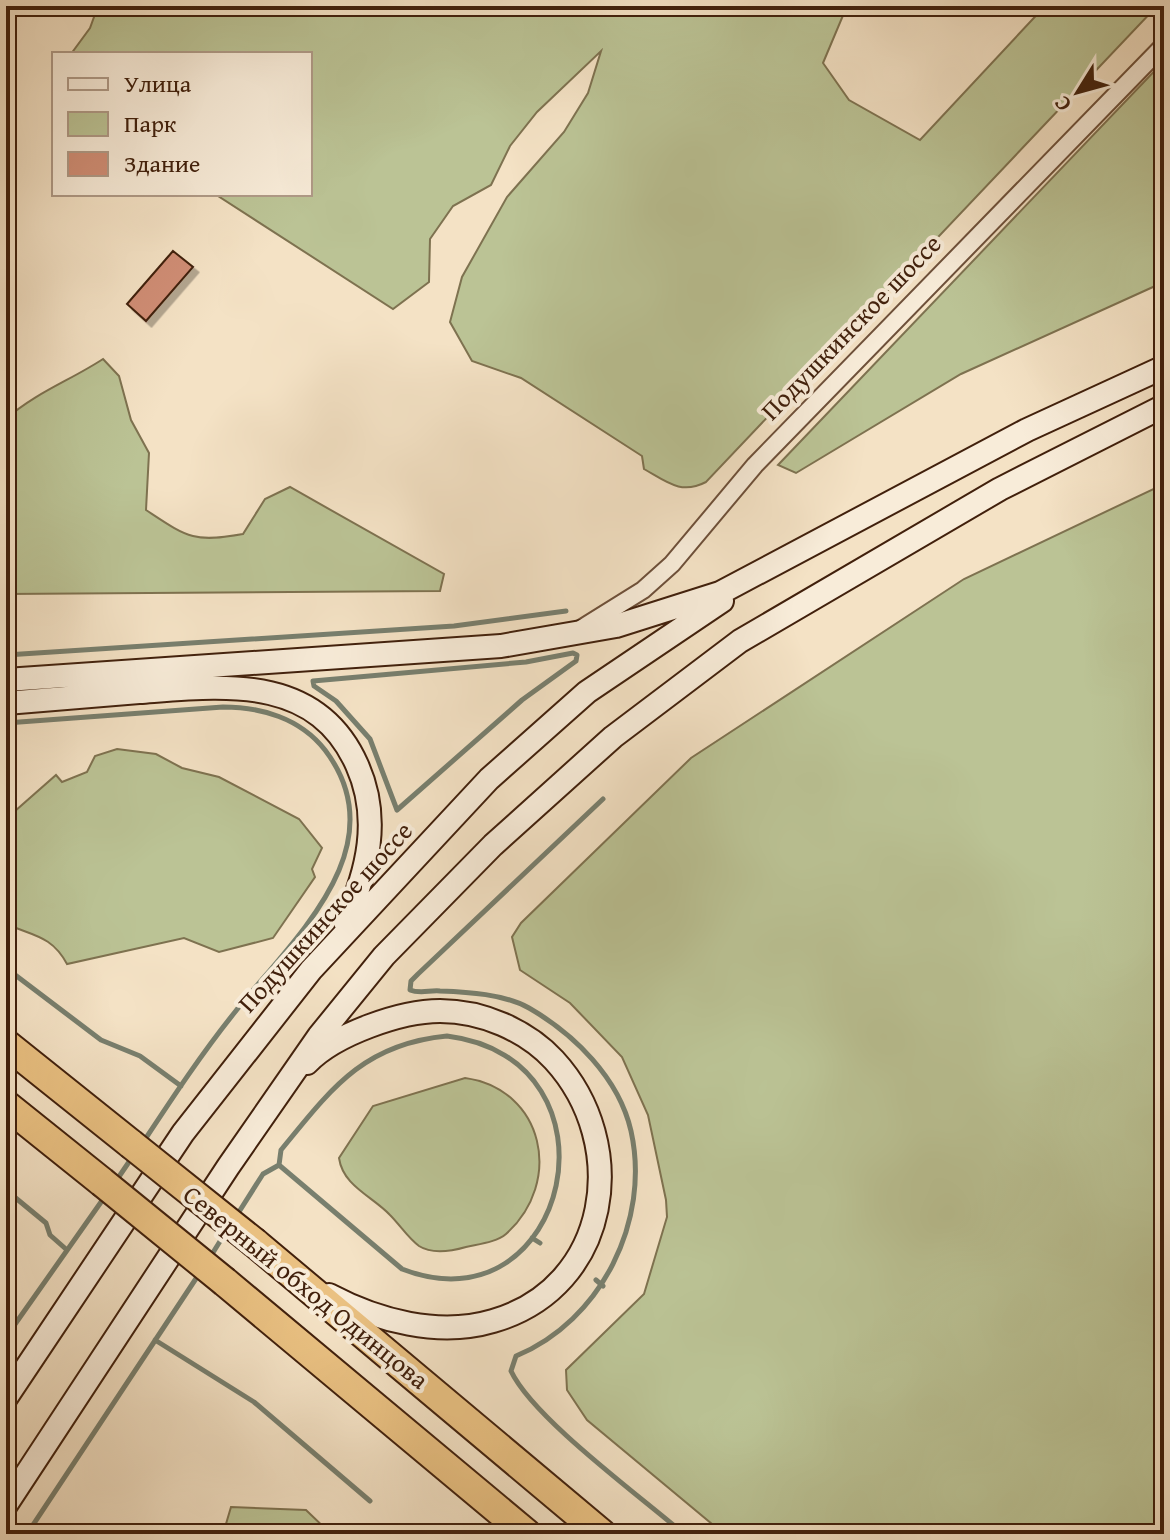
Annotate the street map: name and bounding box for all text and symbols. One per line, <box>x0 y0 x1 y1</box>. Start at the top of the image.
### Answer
legend <box>52 52 312 196</box>
north arrow <box>1038 52 1118 132</box>
text: Улица <box>124 66 192 101</box>
text: С <box>1046 89 1079 119</box>
text: Парк <box>124 106 177 141</box>
text: Здание <box>124 146 200 181</box>
street label: Подушкинское шоссе <box>751 225 950 429</box>
street label: Подушкинское шоссе <box>228 812 421 1021</box>
street label: Северный обход Одинцова <box>175 1175 438 1399</box>

